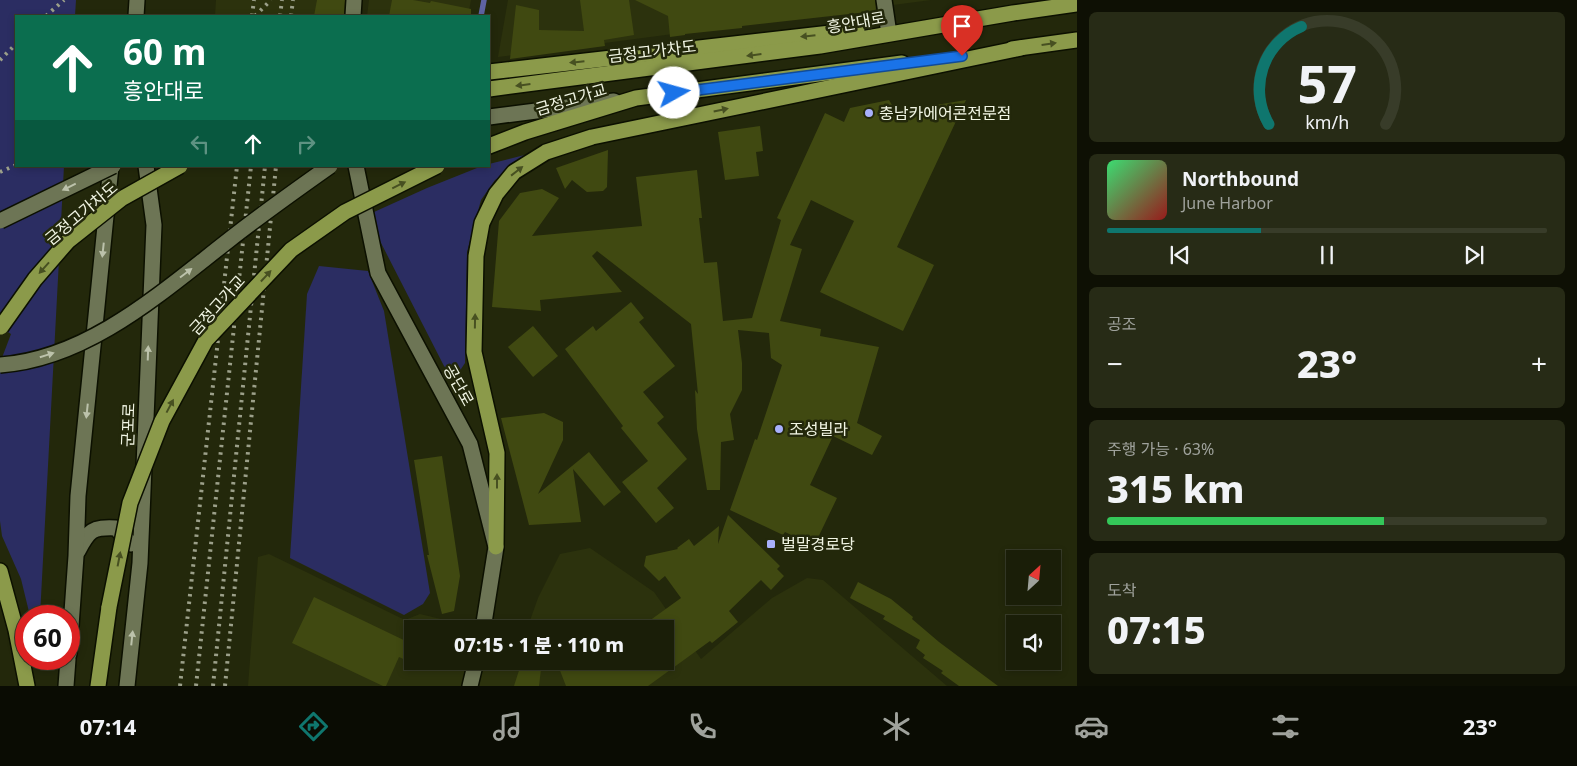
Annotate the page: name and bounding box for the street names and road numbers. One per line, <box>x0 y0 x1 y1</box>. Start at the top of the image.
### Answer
street label: 흥안대로 <box>825 6 887 38</box>
street label: 금정고가차도 <box>607 35 697 67</box>
street label: 금정고가교 <box>533 78 609 120</box>
street label: 금정고가차도 <box>40 176 122 250</box>
street label: 금정고가교 <box>184 270 250 340</box>
street label: 공단로 <box>439 360 479 410</box>
street label: 군포로 <box>116 402 140 447</box>

